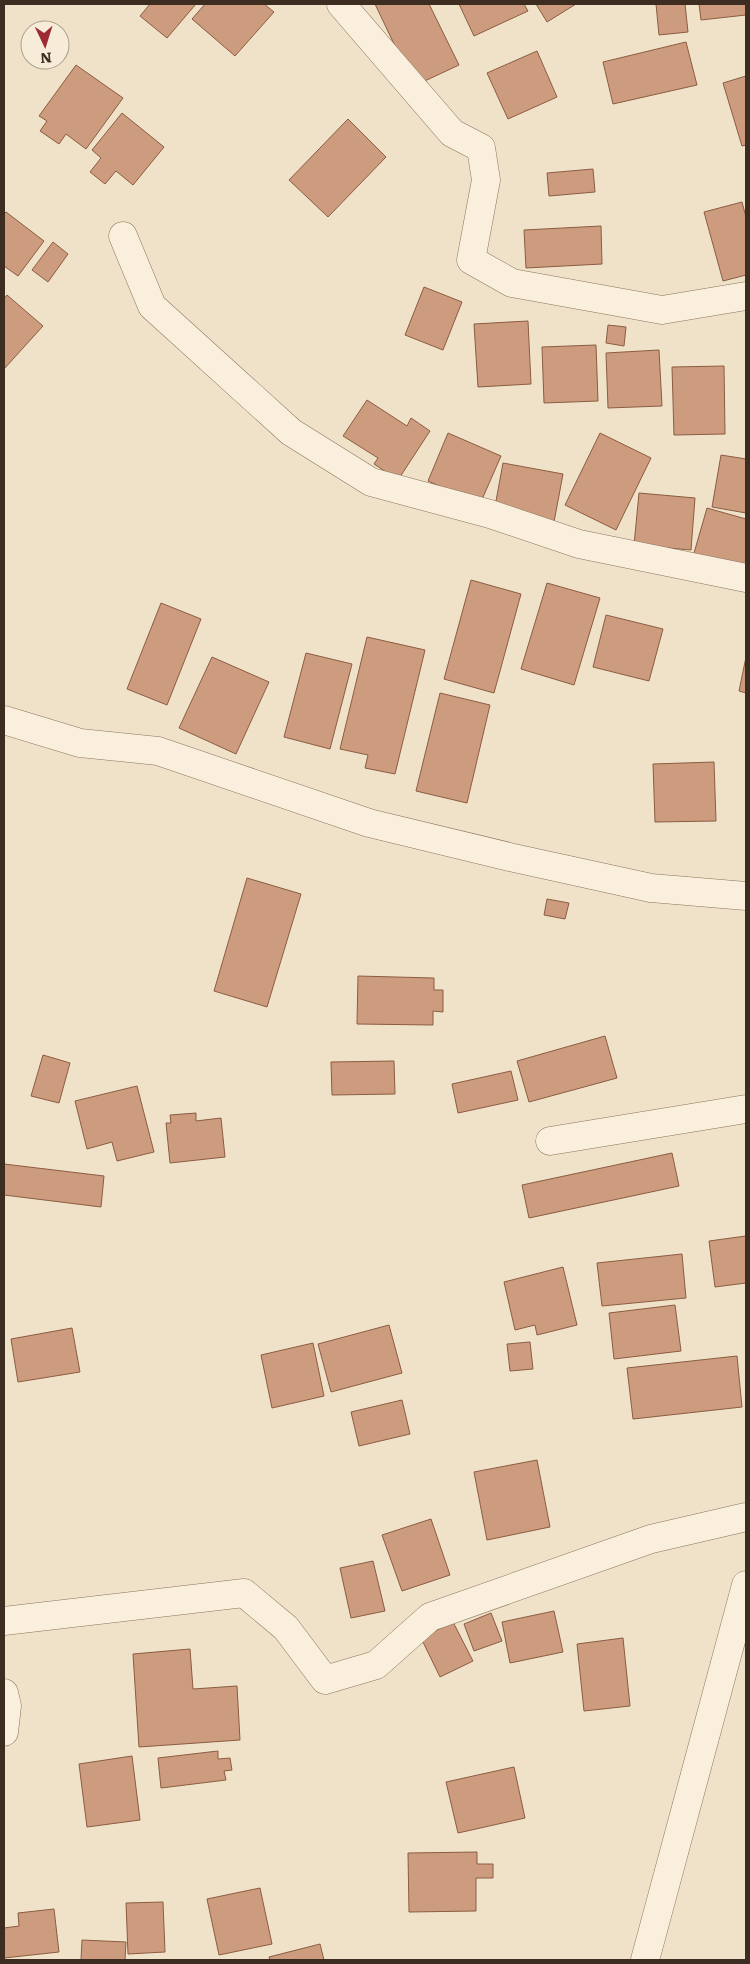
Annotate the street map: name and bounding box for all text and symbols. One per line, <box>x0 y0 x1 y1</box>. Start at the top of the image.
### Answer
north arrow <box>20 20 70 70</box>
text: N <box>39 49 53 69</box>

